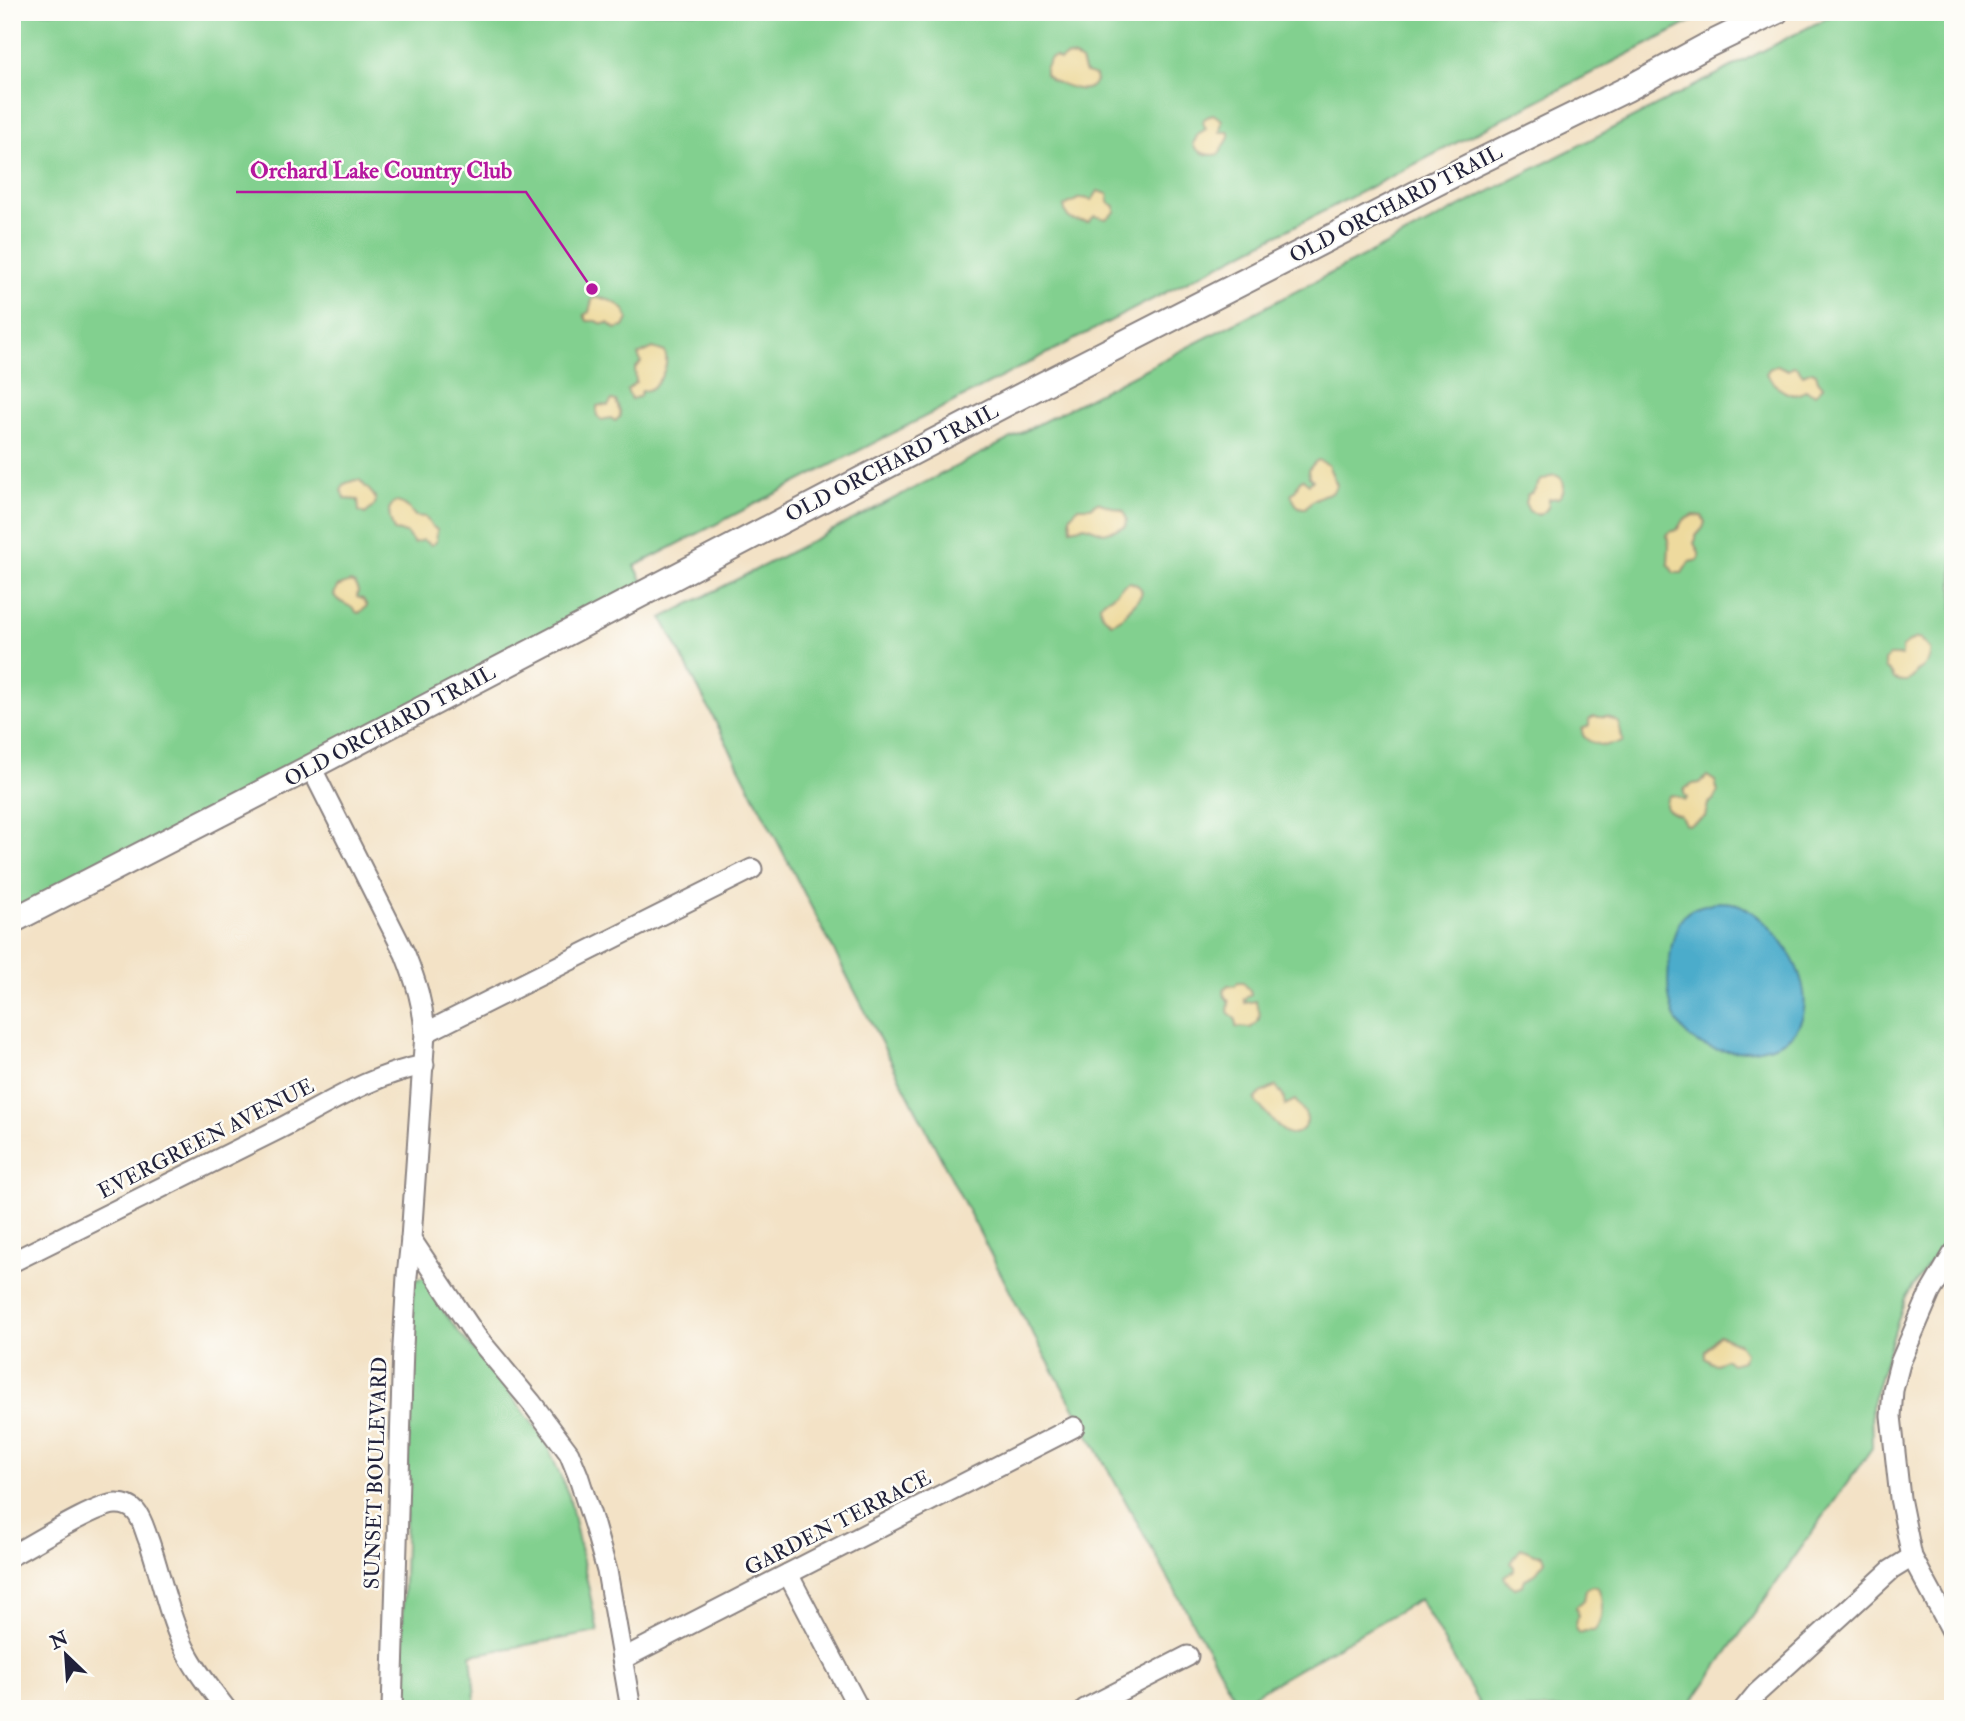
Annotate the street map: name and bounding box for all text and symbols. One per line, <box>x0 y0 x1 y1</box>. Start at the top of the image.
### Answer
street label: OLD ORCHARD TRAIL <box>1285 139 1507 269</box>
callout: Orchard Lake Country Club <box>236 148 526 192</box>
text: Orchard Lake Country Club <box>250 156 512 186</box>
street label: OLD ORCHARD TRAIL <box>781 398 1003 528</box>
street label: OLD ORCHARD TRAIL <box>280 659 500 793</box>
street label: EVERGREEN AVENUE <box>93 1073 319 1205</box>
street label: SUNSET BOULEVARD <box>358 1356 394 1590</box>
street label: GARDEN TERRACE <box>740 1464 936 1582</box>
north arrow <box>32 1620 102 1690</box>
text: N <box>46 1626 73 1655</box>

